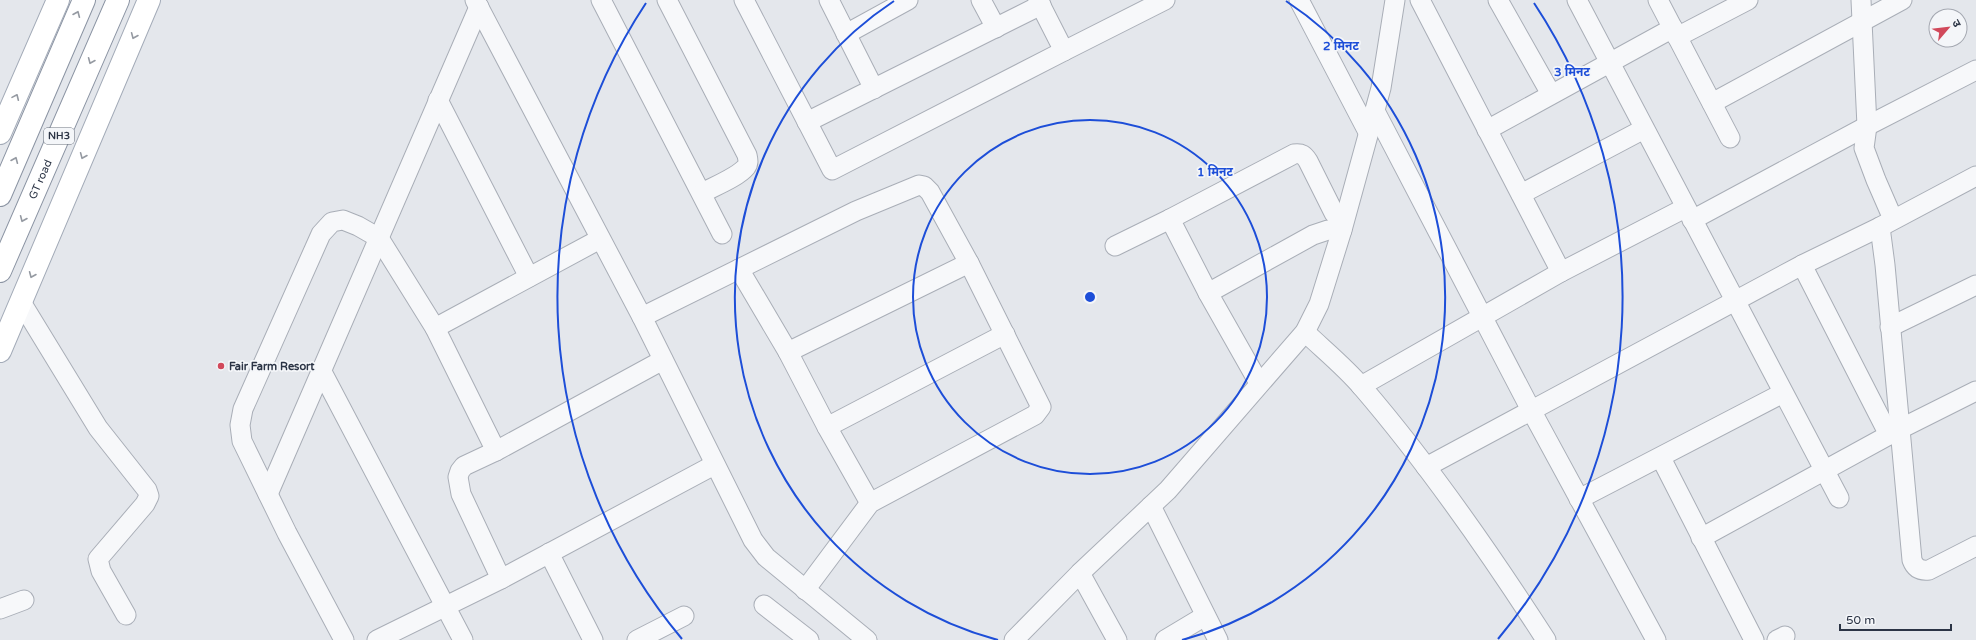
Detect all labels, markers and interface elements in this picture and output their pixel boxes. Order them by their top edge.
north arrow [1928,8,1968,48]
one-way arrow [73,11,81,18]
text: उ [1949,18,1964,30]
one-way arrow [130,32,138,39]
text: 2 मिनट [1323,38,1359,53]
one-way arrow [88,57,96,65]
text: 3 मिनट [1554,64,1590,79]
one-way arrow [11,93,19,100]
road number: NH3 [44,128,74,144]
one-way arrow [80,151,88,159]
one-way arrow [11,156,19,163]
street label: GT road [26,158,54,201]
text: 1 मिनट [1197,164,1233,179]
one-way arrow [19,216,27,223]
one-way arrow [29,271,37,279]
centre of rings [1083,290,1097,304]
place label: Fair Farm Resort [229,360,315,373]
marker: Fair Farm Resort [216,361,226,371]
scale bar [1840,606,1951,632]
text: 50 m [1846,613,1875,627]

